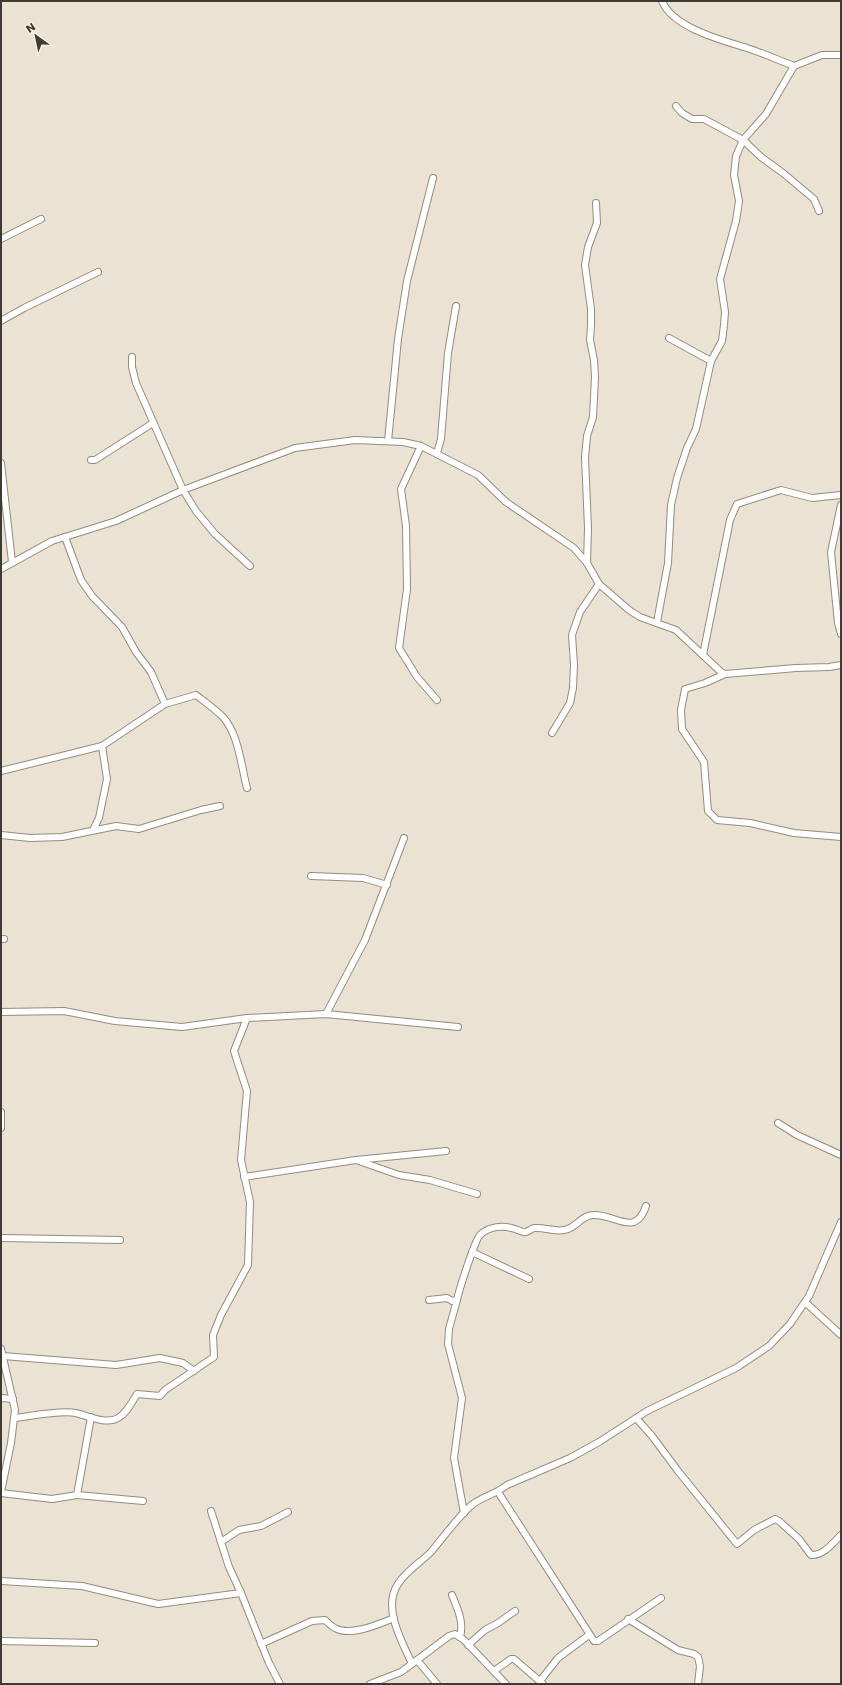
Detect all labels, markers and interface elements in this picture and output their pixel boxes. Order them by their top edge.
north arrow [16,16,56,56]
text: N [23,19,38,37]

